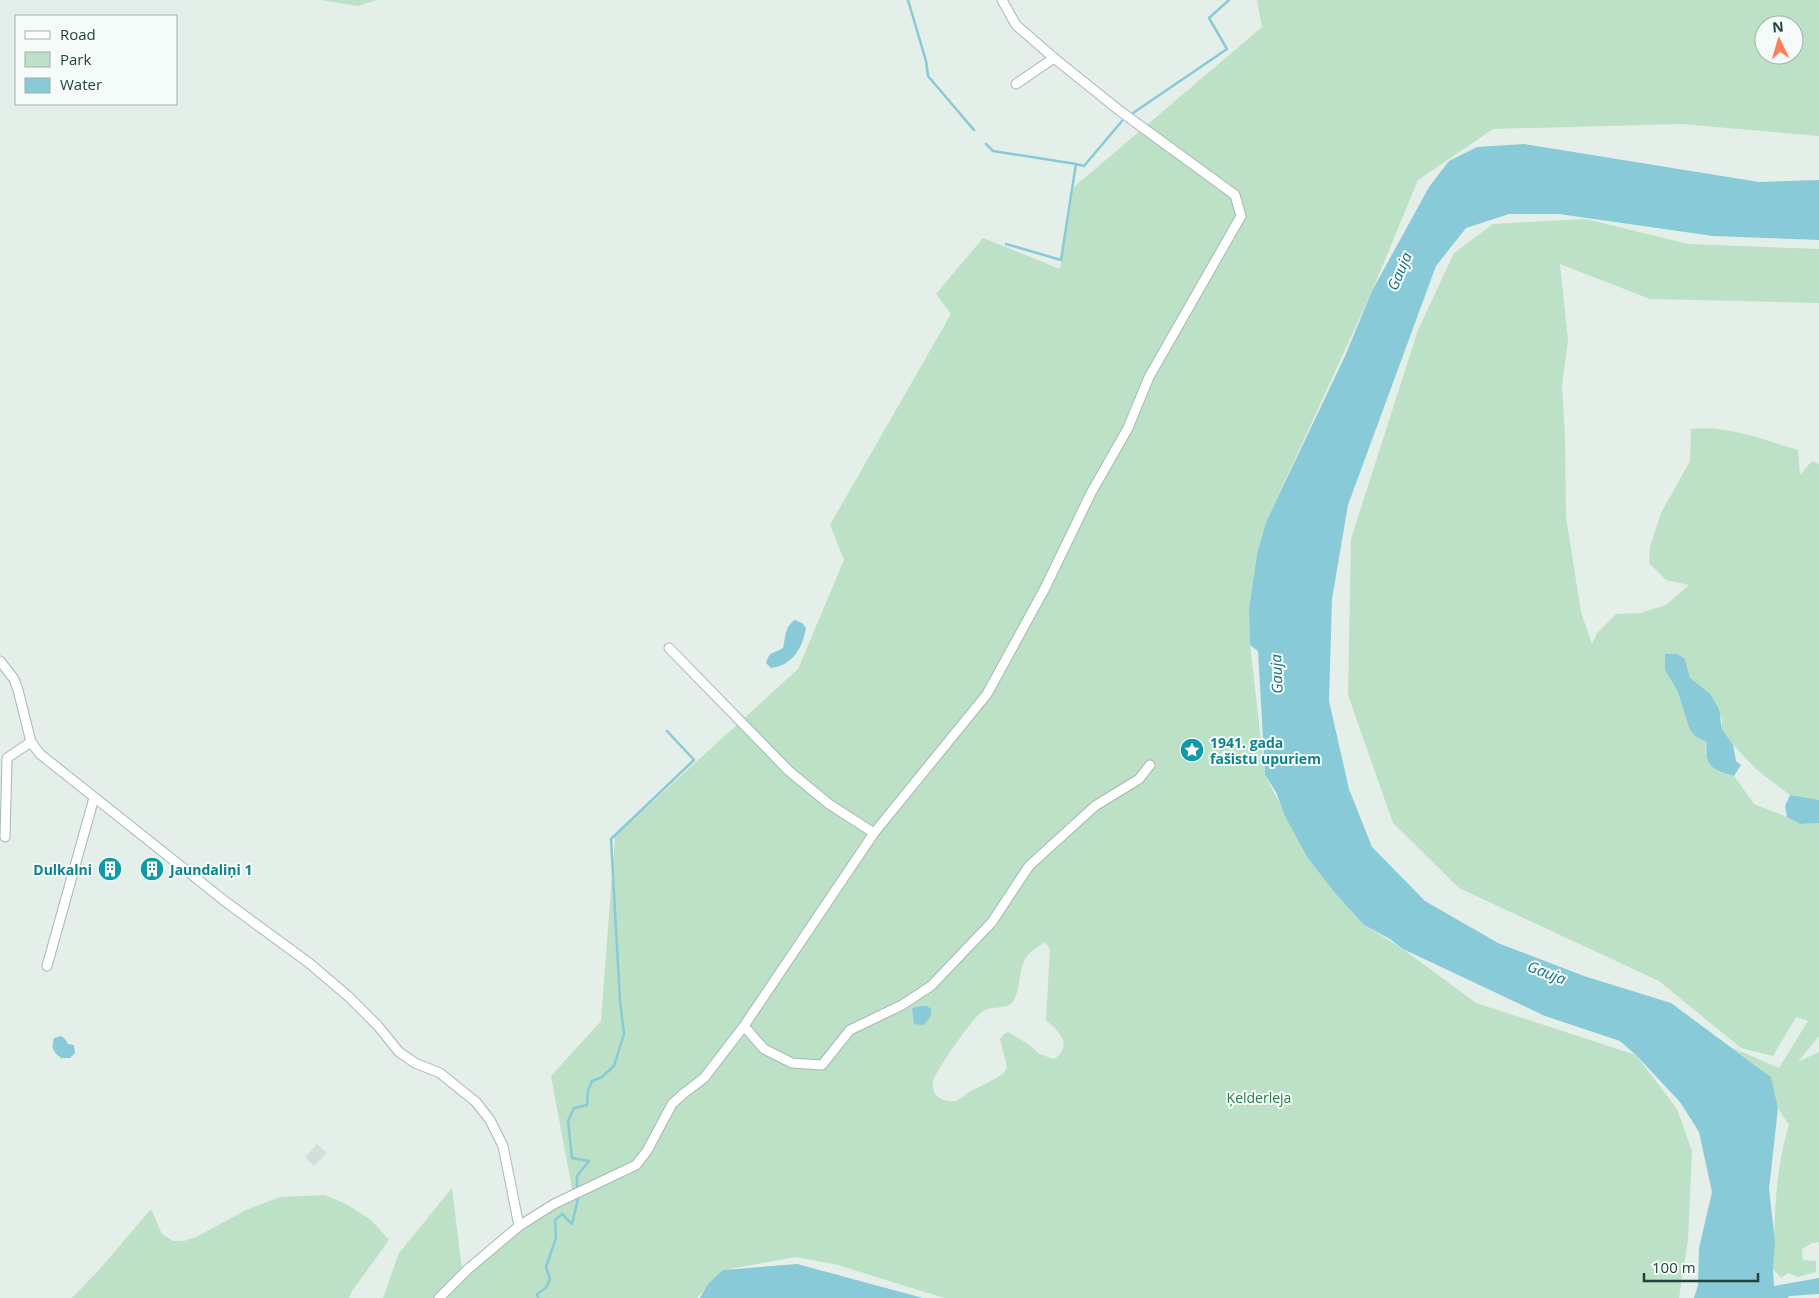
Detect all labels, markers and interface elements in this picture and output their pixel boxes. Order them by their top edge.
legend [15,15,178,105]
north arrow [1754,15,1804,65]
text: N [1771,17,1784,37]
text: Road [60,24,96,44]
text: Park [60,49,91,69]
text: Water [60,74,102,94]
water label: Gauja [1382,248,1416,293]
water label: Gauja [1265,653,1287,694]
place label: 1941. gada fašistu upuriem [1210,733,1321,768]
place icon: 1941. gada fašistu upuriem [1179,737,1205,763]
building icon: Dulkalni [97,856,123,882]
building icon: Jaundaliņi 1 [139,856,165,882]
place label: Dulkalni [33,860,92,879]
place label: Jaundaliņi 1 [168,860,252,879]
water label: Gauja [1525,956,1570,989]
park label: Ķelderleja [1227,1088,1291,1107]
scale bar [1644,1250,1758,1282]
text: 100 m [1652,1257,1696,1277]

